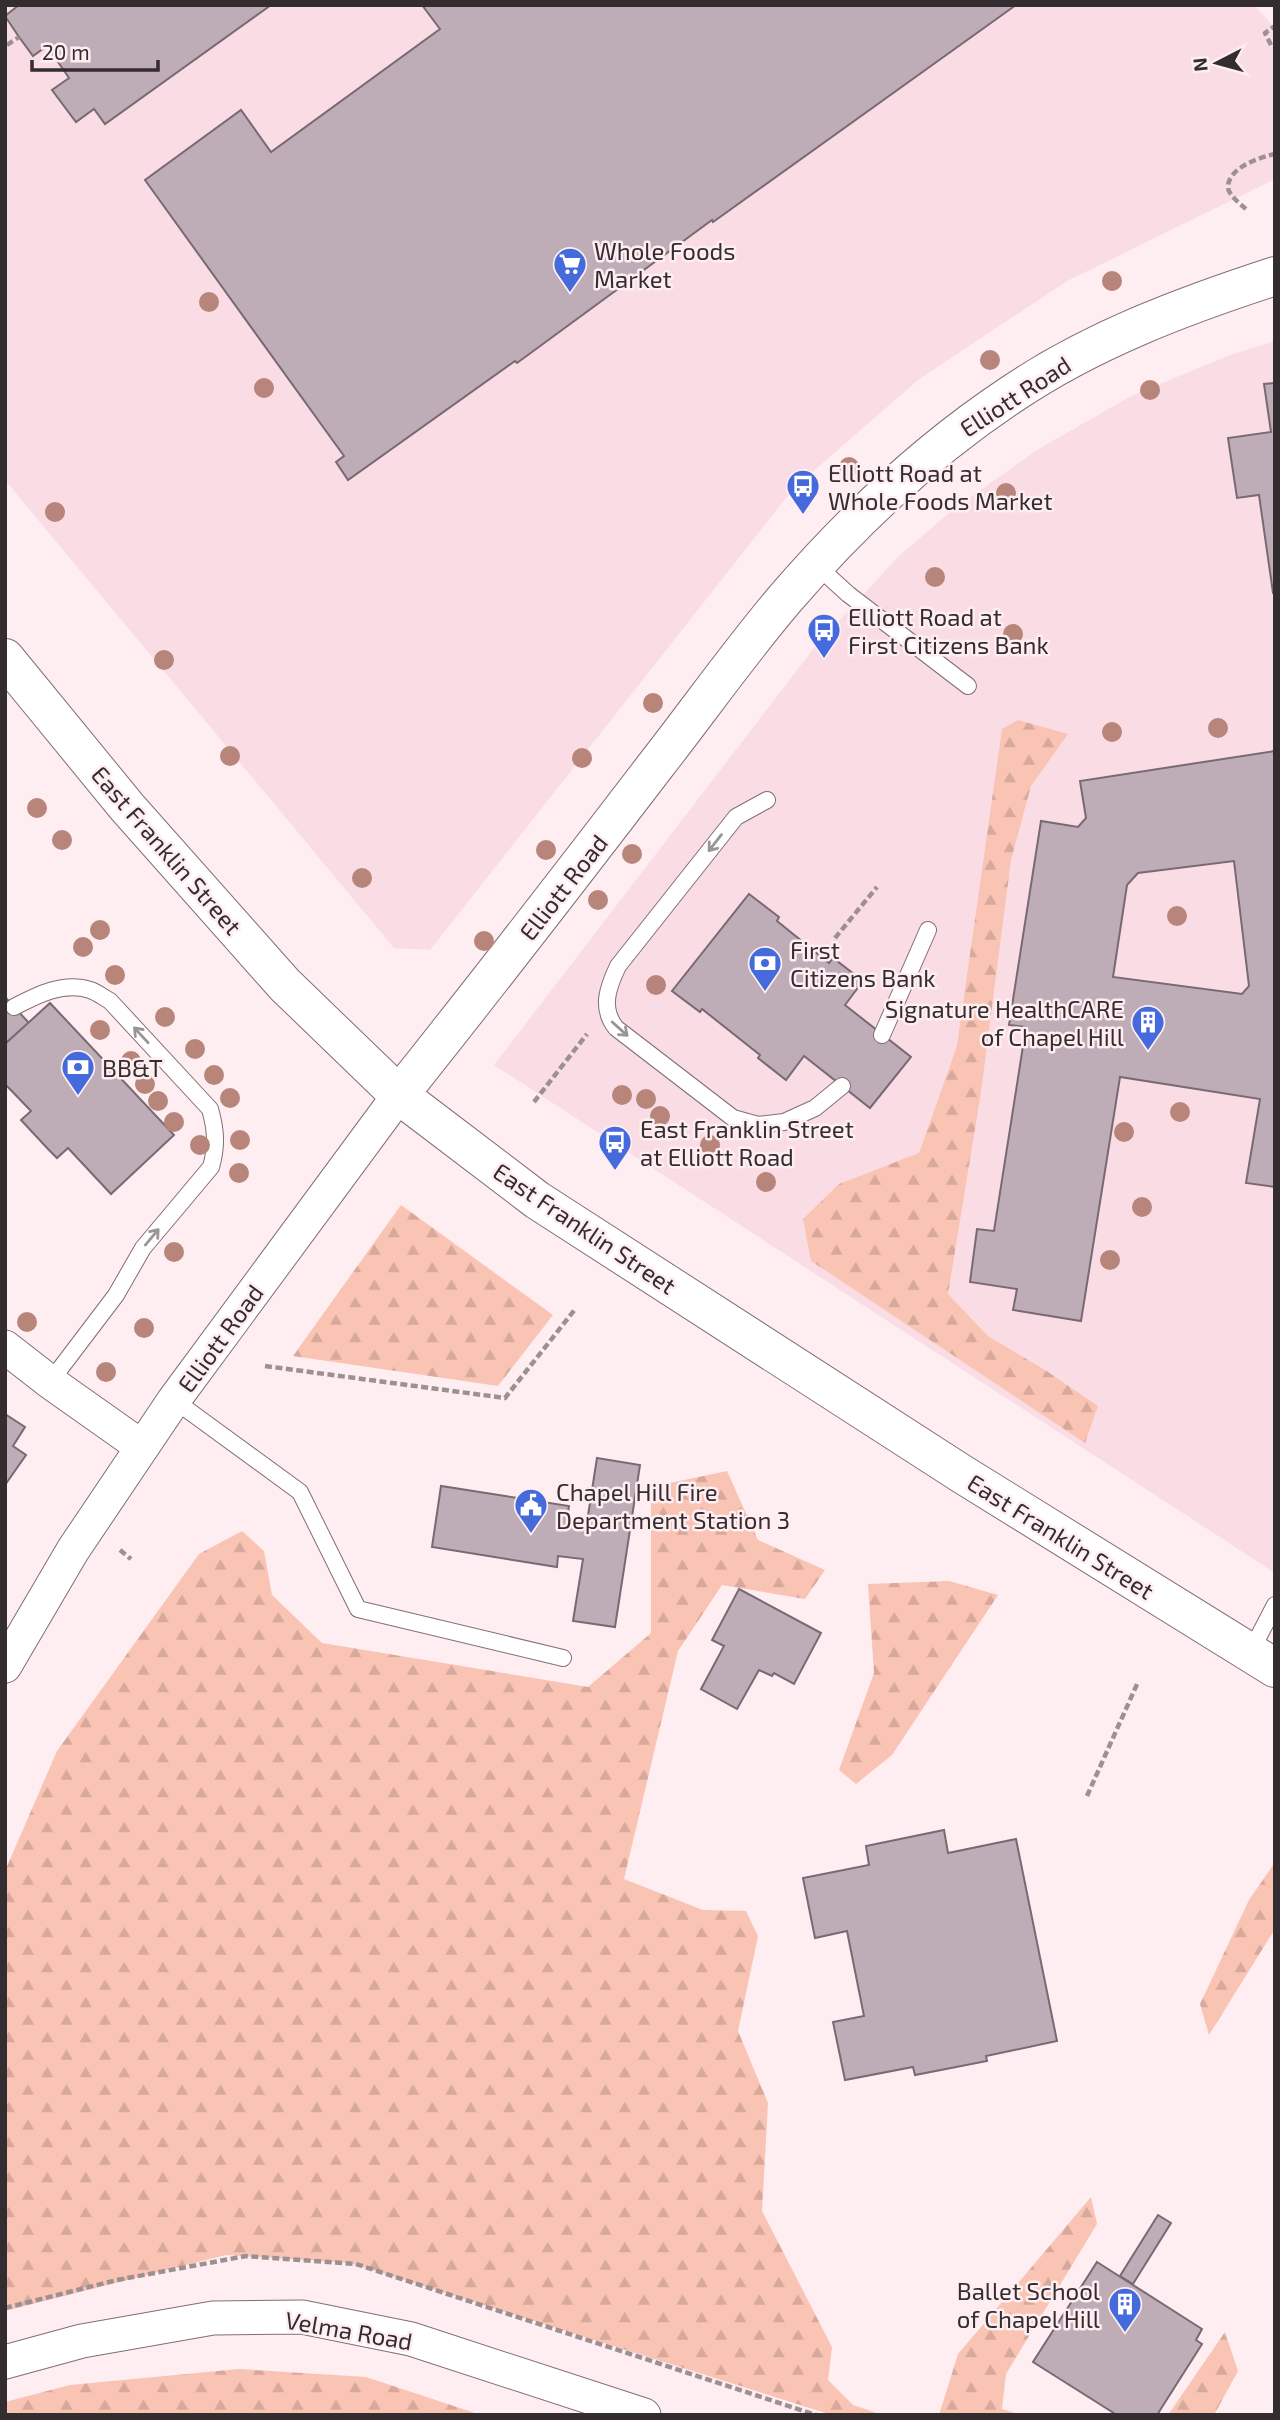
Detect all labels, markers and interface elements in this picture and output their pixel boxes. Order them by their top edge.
scale bar [32,28,158,72]
north arrow [1182,28,1252,98]
text: 20 m [42,39,90,64]
text: N [1187,57,1212,73]
place label: Whole Foods Market [594,236,735,293]
supermarket icon: Whole Foods Market [551,245,589,294]
street label: Elliott Road [954,349,1076,443]
place label: Elliott Road at Whole Foods Market [828,458,1053,515]
bus stop icon: Elliott Road at Whole Foods Market [784,467,822,516]
place label: Elliott Road at First Citizens Bank [848,602,1049,659]
bus stop icon: Elliott Road at First Citizens Bank [805,611,843,660]
street label: East Franklin Street [86,760,248,940]
street label: Elliott Road [513,828,613,946]
one-way arrow [708,833,723,851]
place label: First Citizens Bank [790,935,936,992]
bank icon: First Citizens Bank [746,944,784,993]
place label: Signature HealthCARE of Chapel Hill [885,994,1124,1051]
building icon: Signature HealthCARE of Chapel Hill [1129,1003,1167,1052]
one-way arrow [611,1021,628,1038]
one-way arrow [133,1027,150,1044]
bank icon: BB&T [59,1048,97,1097]
place label: BB&T [102,1053,163,1082]
place label: East Franklin Street at Elliott Road [640,1114,854,1171]
bus stop icon: East Franklin Street at Elliott Road [596,1123,634,1172]
street label: East Franklin Street [488,1156,682,1300]
one-way arrow [145,1229,160,1247]
street label: Elliott Road [171,1278,269,1398]
street label: East Franklin Street [963,1467,1159,1605]
place label: Chapel Hill Fire Department Station 3 [556,1477,790,1534]
public building icon: Chapel Hill Fire Department Station 3 [512,1486,550,1535]
place label: Ballet School of Chapel Hill [957,2276,1100,2333]
building icon: Ballet School of Chapel Hill [1106,2285,1144,2334]
street label: Velma Road [283,2305,415,2355]

